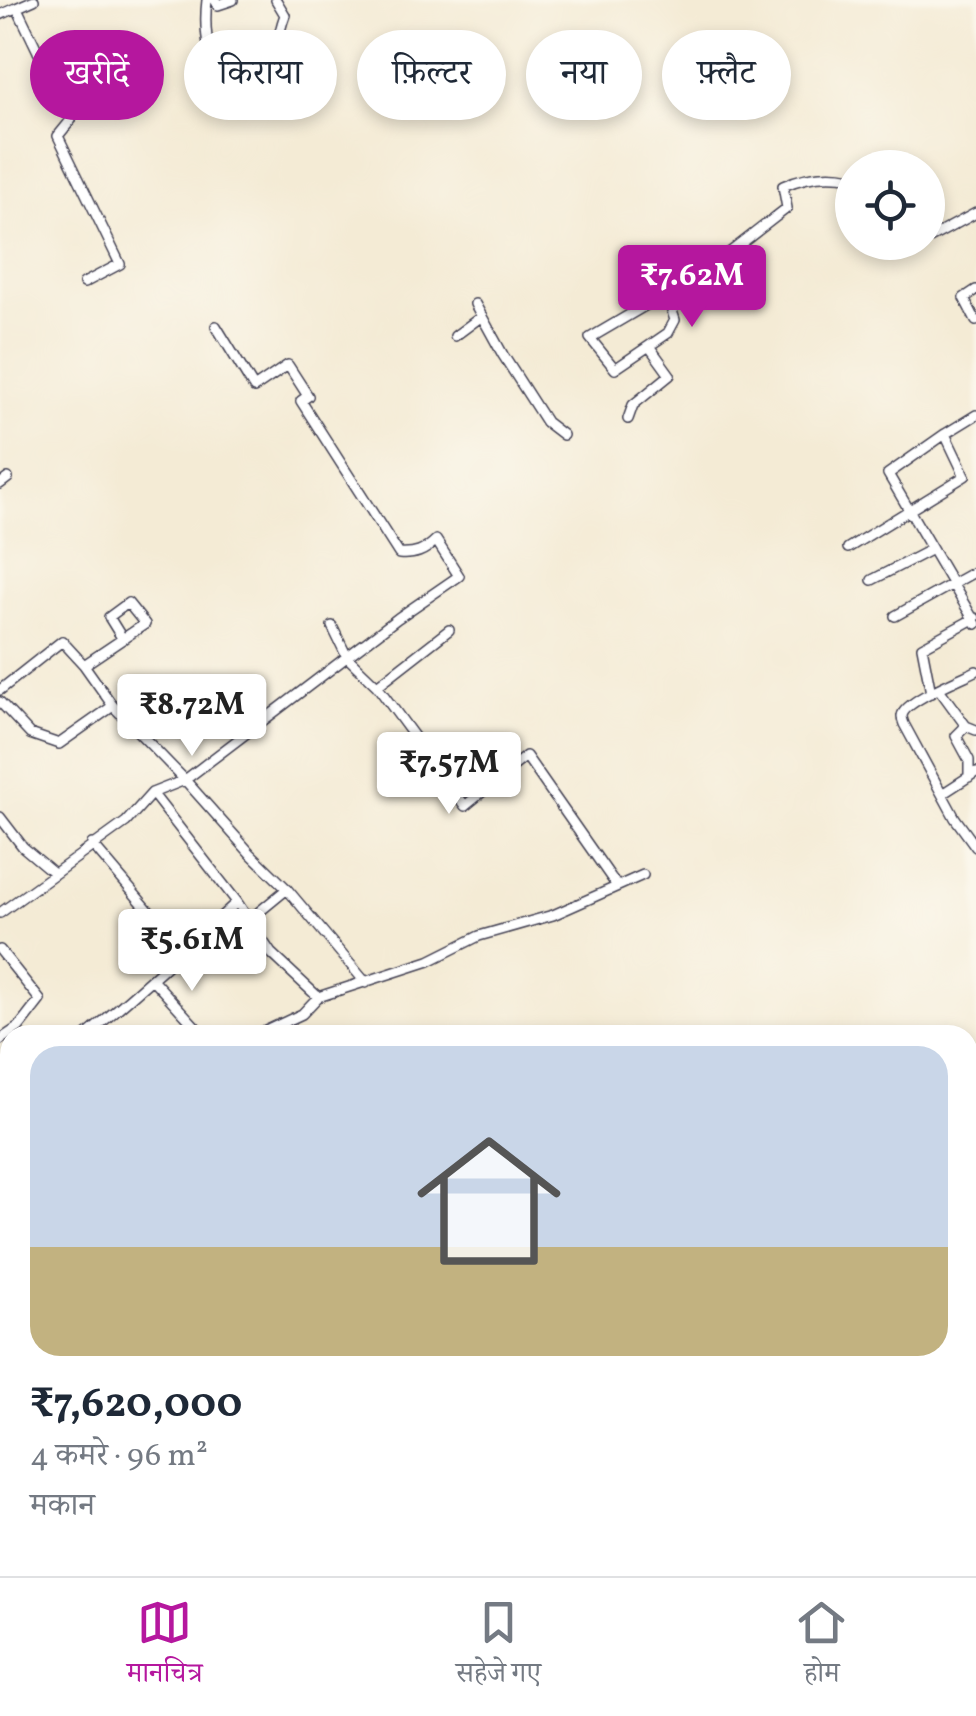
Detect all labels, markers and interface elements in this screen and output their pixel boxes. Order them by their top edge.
chip: खरीदें [30,30,164,120]
chip: किराया [184,30,337,120]
chip: फ़िल्टर [357,30,506,120]
chip: नया [526,30,642,120]
chip: फ़्लैट [662,30,791,120]
map controls [835,150,945,260]
button: locate [835,150,945,260]
pin: ₹7.62M [611,245,773,330]
text: ₹7.62M [640,255,744,299]
pin: ₹8.72M [111,674,273,759]
text: ₹8.72M [139,684,245,728]
pin: ₹7.57M [368,732,530,817]
text: ₹7.57M [399,742,499,786]
pin: ₹5.61M [111,909,273,994]
text: ₹5.61M [140,919,244,963]
icon: home [399,1111,579,1291]
text: ₹7,620,000 [30,1376,242,1435]
text: 4 कमरे · 96 m² [30,1435,208,1479]
text: मकान [30,1485,95,1529]
tab: मानचित्र [127,1595,203,1700]
tab: सहेजे गए [456,1595,541,1700]
tab: होम [794,1595,849,1700]

